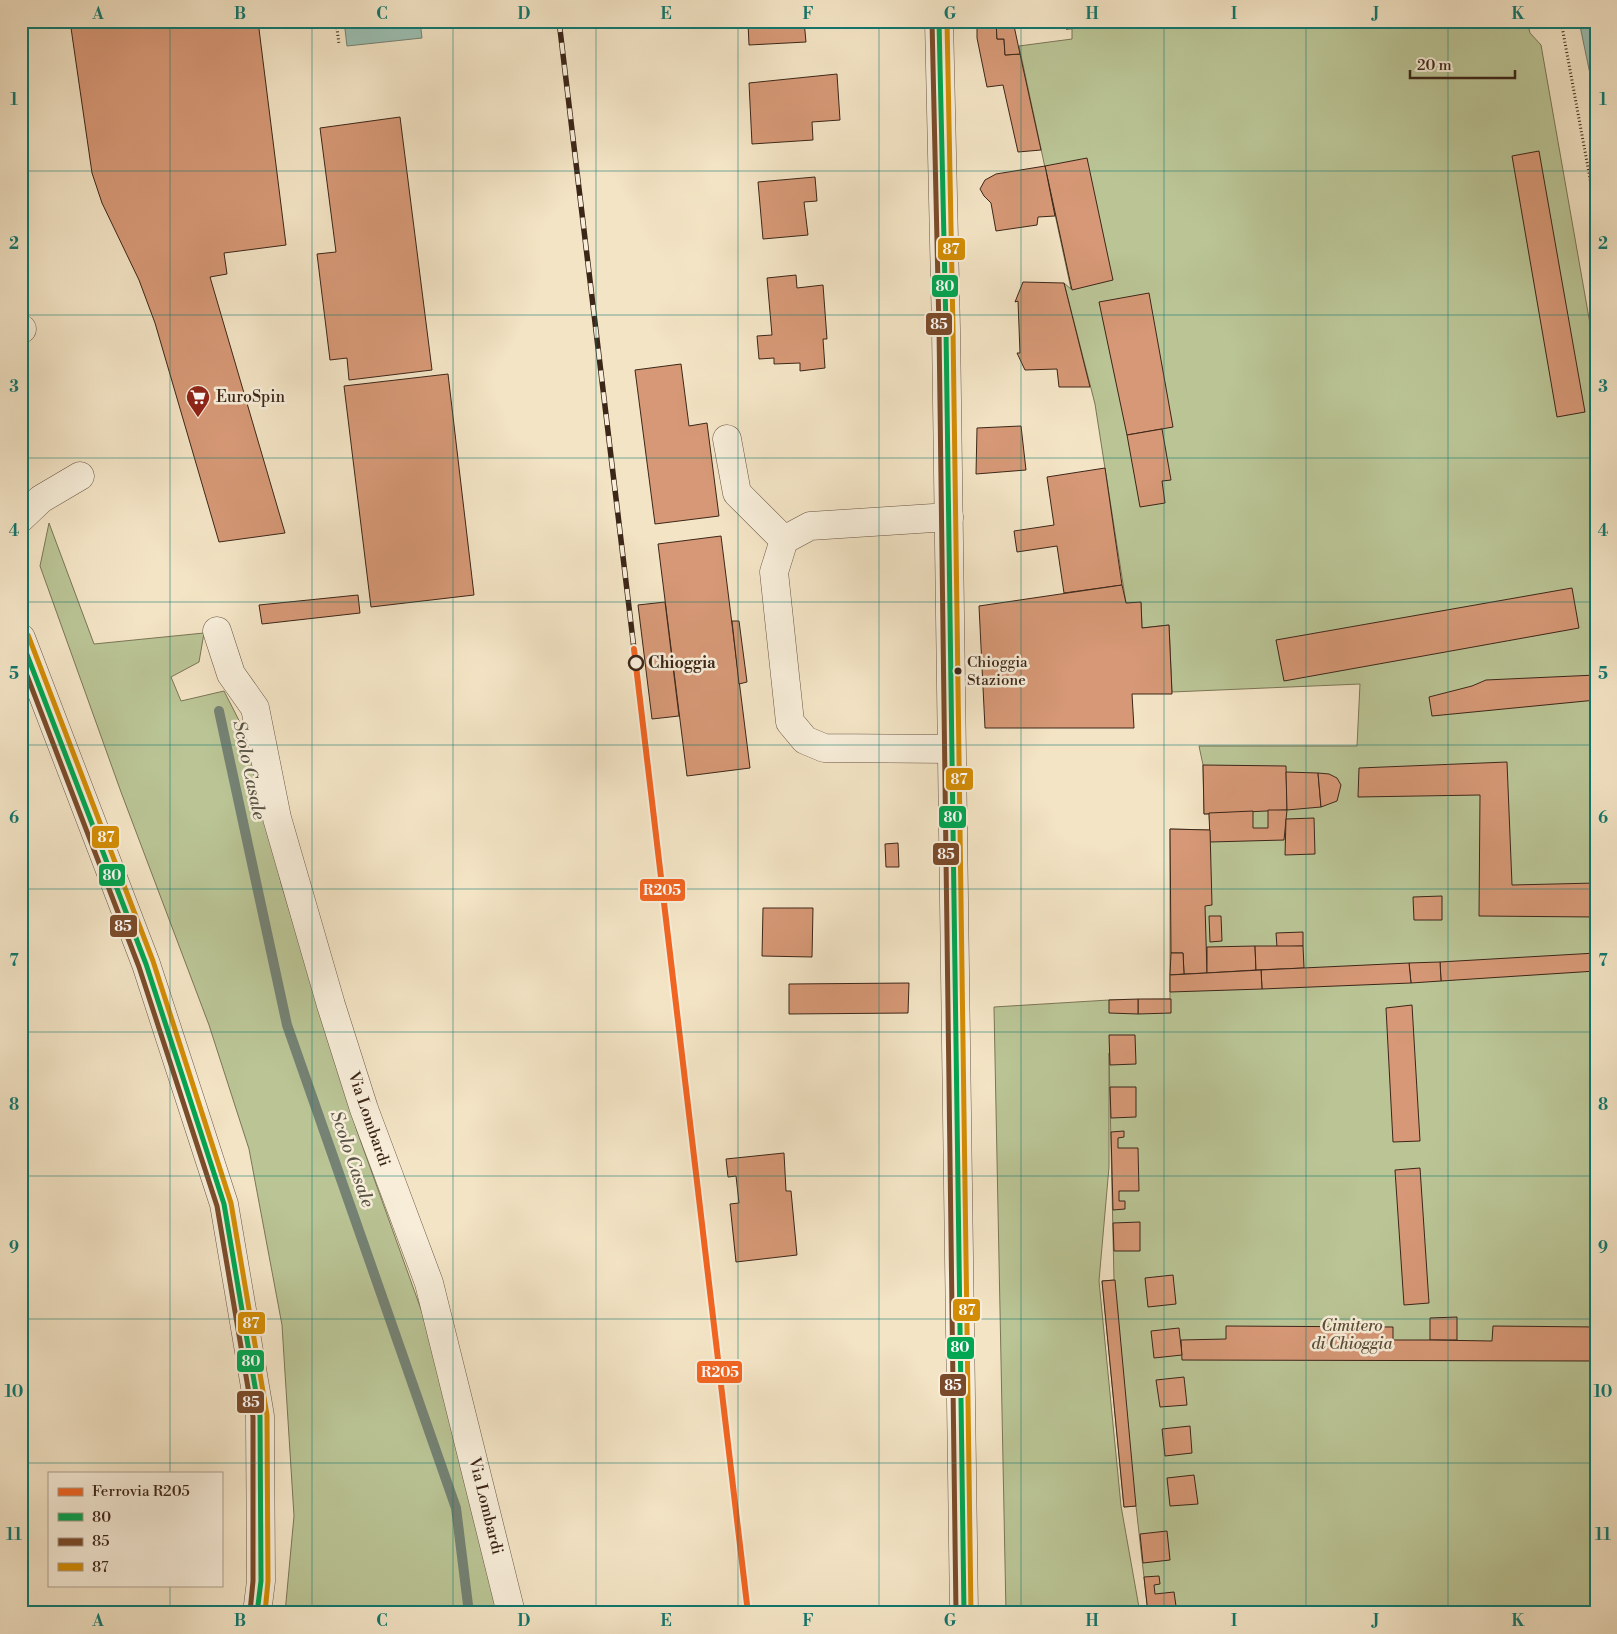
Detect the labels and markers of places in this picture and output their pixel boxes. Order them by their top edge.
supermarket icon: EuroSpin [185,384,211,418]
place label: EuroSpin [216,387,286,407]
place label: Chioggia [648,653,716,673]
place label: Chioggia Stazione [967,653,1028,690]
marker: Chioggia [628,655,644,671]
marker: Chioggia Stazione [953,666,963,676]

